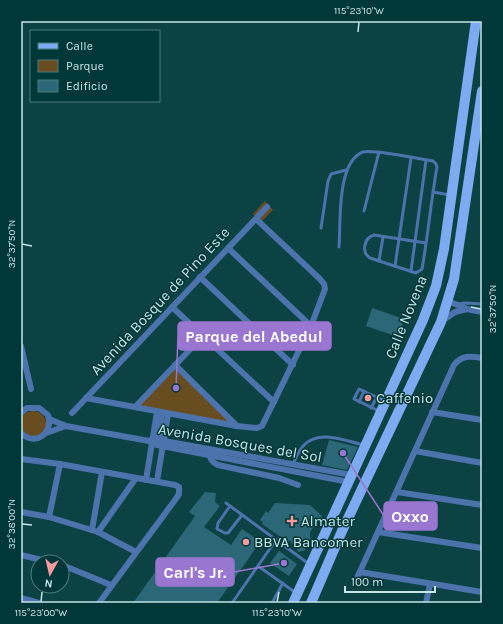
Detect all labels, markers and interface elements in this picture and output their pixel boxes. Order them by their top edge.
text: 115°23'10"W [334,5,384,17]
legend [30,30,160,102]
text: Calle [66,39,93,53]
text: Parque [66,59,104,73]
text: Edificio [66,79,107,93]
text: 32°37'50"N [6,220,18,268]
street label: Avenida Bosque de Pino Este [87,223,233,379]
street label: Calle Novena [381,273,431,361]
text: 32°37'50"N [487,285,499,333]
callout: Parque del Abedul [178,322,331,350]
text: Parque del Abedul [185,327,323,346]
place label: Caffenio [376,389,433,407]
marker: Caffenio [363,393,373,403]
street label: Avenida Bosques del Sol [157,420,323,466]
text: 32°38'00"N [6,499,18,549]
callout: Oxxo [384,502,437,530]
text: Oxxo [391,507,429,526]
place label: Almater [301,512,355,530]
marker: Almater [286,515,298,527]
place label: BBVA Bancomer [254,533,363,551]
marker: BBVA Bancomer [241,537,251,547]
north arrow [30,554,70,594]
callout: Carl's Jr. [156,558,234,586]
text: Carl's Jr. [164,563,227,582]
scale bar [345,568,435,594]
text: 100 m [351,575,383,589]
text: N [44,576,53,590]
text: 115°23'00"W [15,607,67,619]
text: 115°23'10"W [252,607,302,619]

